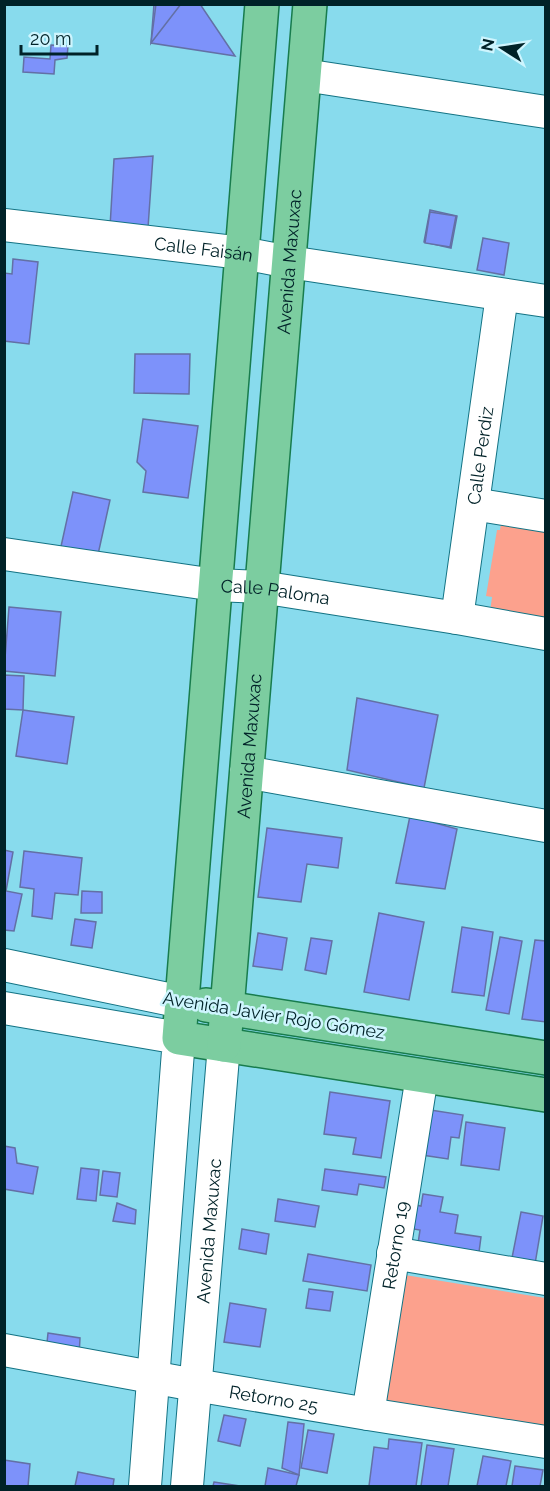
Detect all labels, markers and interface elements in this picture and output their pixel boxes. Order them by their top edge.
scale bar [21,18,98,56]
north arrow [472,18,532,78]
text: 20 m [30,28,72,49]
text: N [477,37,498,53]
street label: Avenida Maxuxac [272,188,305,335]
street label: Calle Faisán [153,232,255,265]
street label: Calle Perdiz [462,405,497,506]
street label: Calle Paloma [220,575,331,608]
street label: Avenida Maxuxac [232,673,265,819]
street label: Avenida Javier Rojo Gómez [161,987,387,1043]
street label: Avenida Maxuxac [192,1157,225,1304]
street label: Retorno 19 [378,1200,412,1291]
street label: Retorno 25 [228,1380,320,1416]

